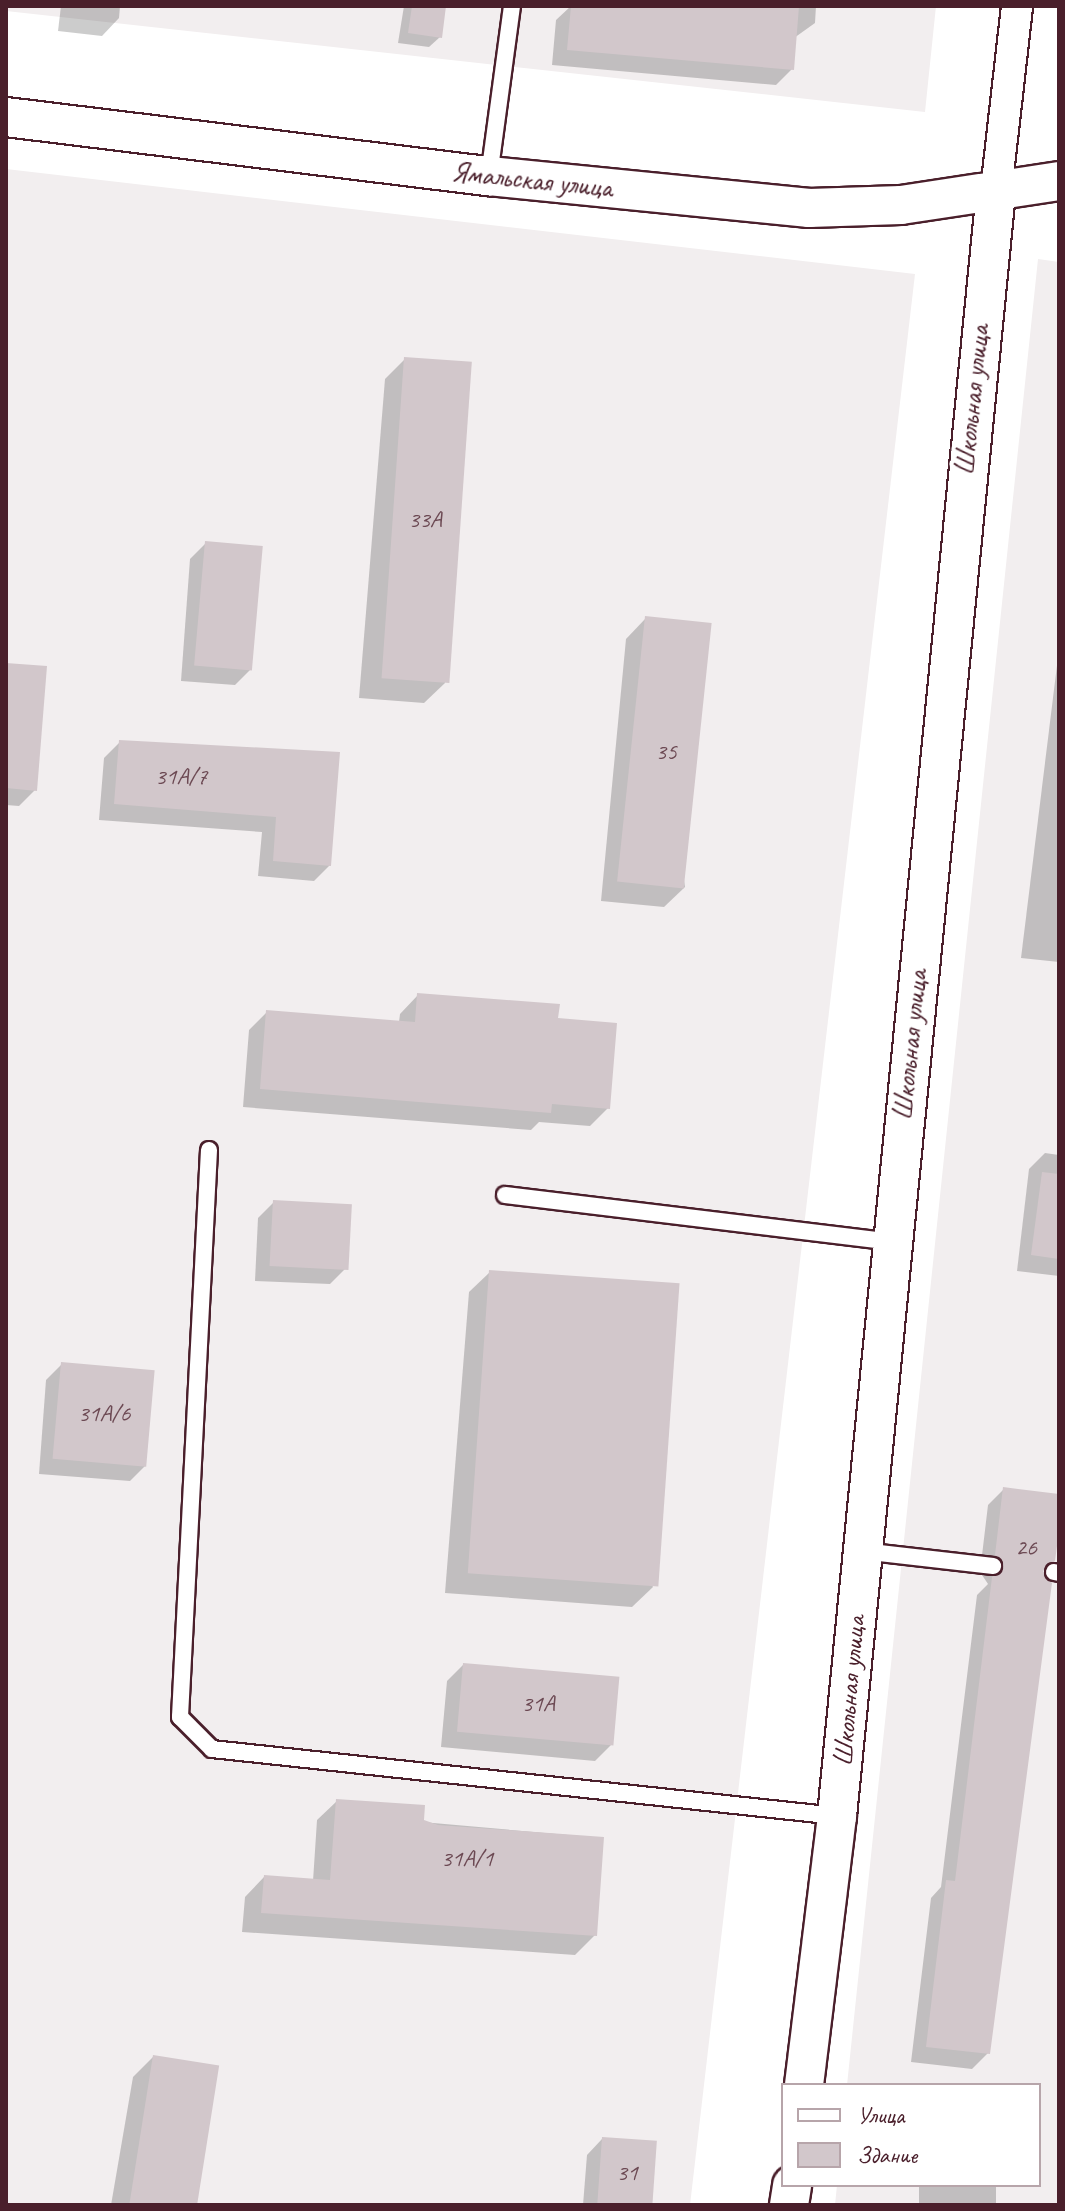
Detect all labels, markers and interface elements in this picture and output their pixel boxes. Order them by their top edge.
street label: Ямальская улица [450,155,614,205]
street label: Школьная улица [947,323,997,477]
house number: 33А [408,506,442,534]
house number: 35 [655,738,677,766]
house number: 31А/7 [155,763,207,791]
street label: Школьная улица [885,968,935,1122]
house number: 31А/6 [78,1400,130,1428]
house number: 26 [1015,1534,1037,1562]
street label: Школьная улица [826,1614,872,1768]
house number: 31А [521,1690,555,1718]
house number: 31А/1 [441,1845,493,1873]
legend [781,2083,1041,2187]
text: Улица [857,2100,905,2130]
text: Здание [857,2140,917,2170]
house number: 31 [616,2159,638,2187]

